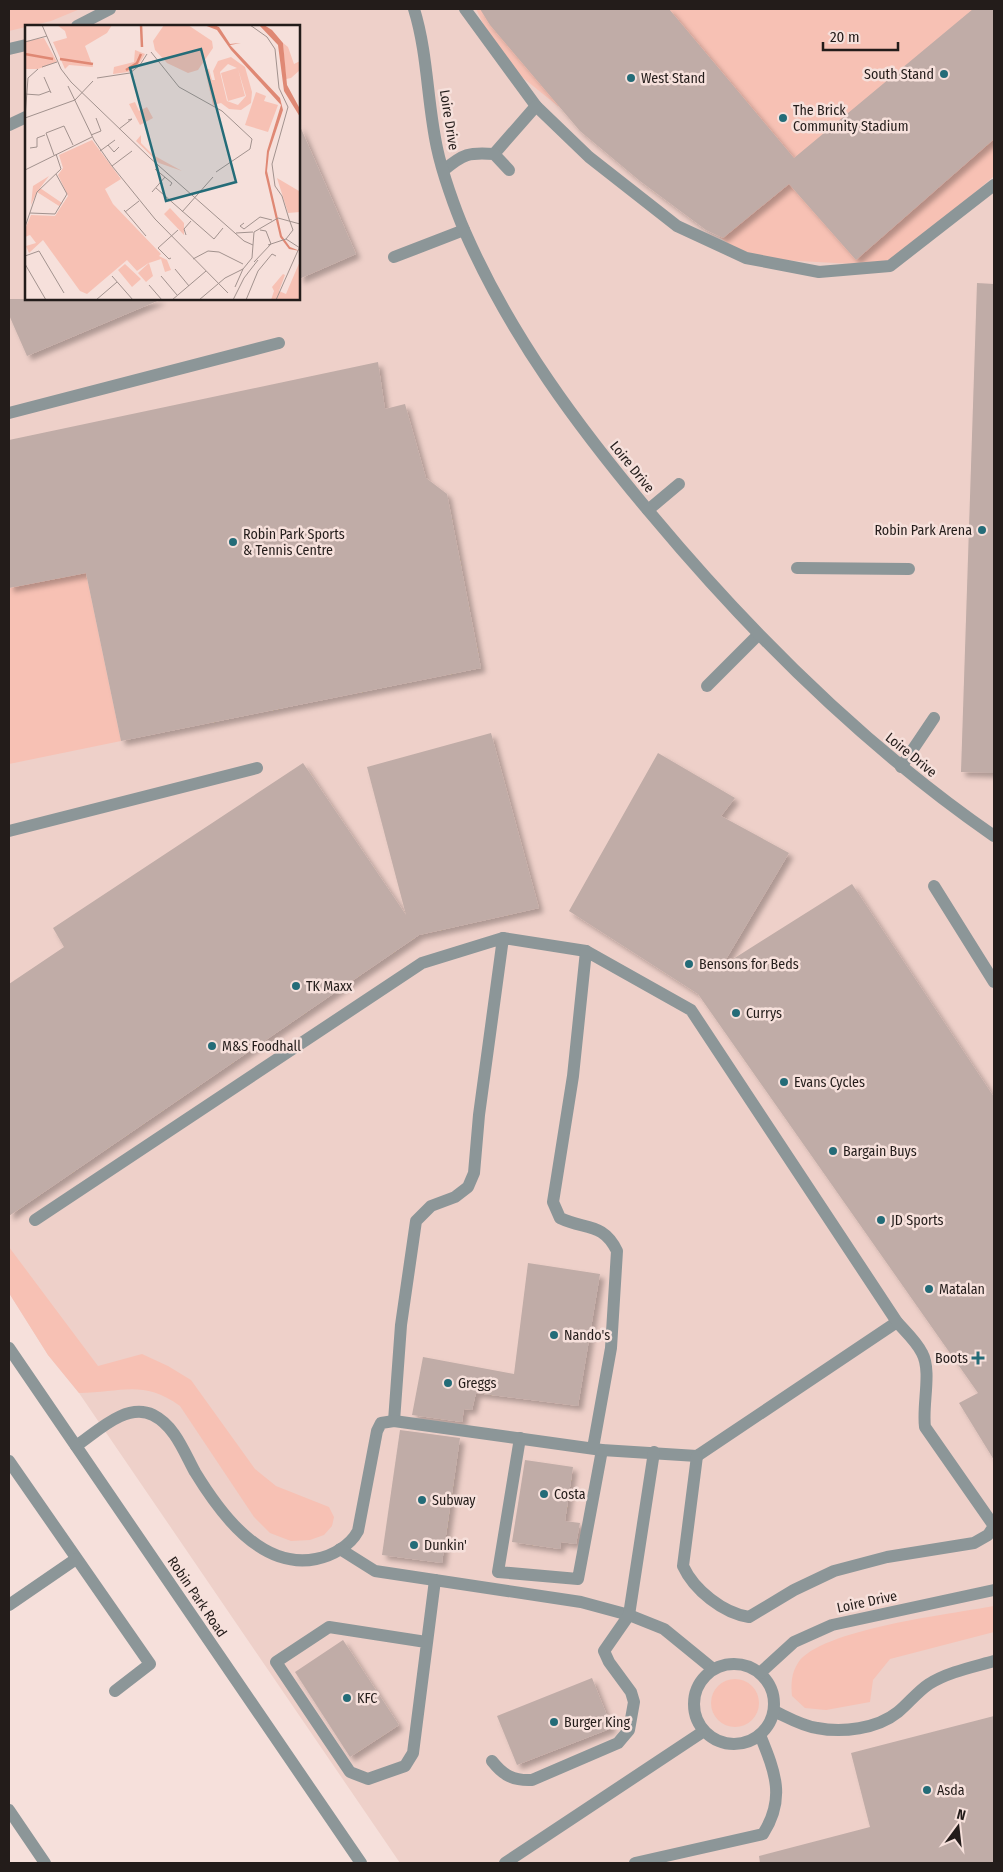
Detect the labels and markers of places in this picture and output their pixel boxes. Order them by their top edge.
place label: South Stand [864,66,934,83]
marker: South Stand [938,68,950,80]
place label: West Stand [641,70,705,87]
marker: West Stand [625,72,637,84]
place label: The Brick Community Stadium [793,102,908,135]
marker: The Brick Community Stadium [777,112,789,124]
place label: Robin Park Arena [874,522,972,539]
marker: Robin Park Arena [976,524,988,536]
place label: Robin Park Sports & Tennis Centre [243,526,345,559]
marker: Robin Park Sports & Tennis Centre [227,536,239,548]
place label: Bensons for Beds [699,956,799,973]
marker: Bensons for Beds [683,958,695,970]
place label: TK Maxx [306,978,353,995]
marker: TK Maxx [290,980,302,992]
place label: Currys [746,1005,782,1022]
marker: Currys [730,1007,742,1019]
place label: M&S Foodhall [222,1038,301,1055]
marker: M&S Foodhall [206,1040,218,1052]
place label: Evans Cycles [794,1074,865,1091]
marker: Evans Cycles [778,1076,790,1088]
place label: Bargain Buys [843,1143,917,1160]
marker: Bargain Buys [827,1145,839,1157]
place label: JD Sports [891,1212,943,1229]
marker: JD Sports [875,1214,887,1226]
place label: Matalan [939,1281,985,1298]
marker: Matalan [923,1283,935,1295]
place label: Nando's [564,1327,610,1344]
marker: Nando's [548,1329,560,1341]
place label: Boots [935,1350,968,1367]
marker: Boots [972,1352,984,1364]
place label: Greggs [458,1375,496,1392]
marker: Greggs [442,1377,454,1389]
place label: Costa [554,1486,586,1503]
marker: Costa [538,1488,550,1500]
place label: Subway [432,1492,476,1509]
marker: Subway [416,1494,428,1506]
place label: Dunkin' [424,1537,467,1554]
marker: Dunkin' [408,1539,420,1551]
place label: KFC [357,1690,377,1707]
marker: KFC [341,1692,353,1704]
place label: Burger King [564,1714,630,1731]
marker: Burger King [548,1716,560,1728]
place label: Asda [937,1782,965,1799]
marker: Asda [921,1784,933,1796]

